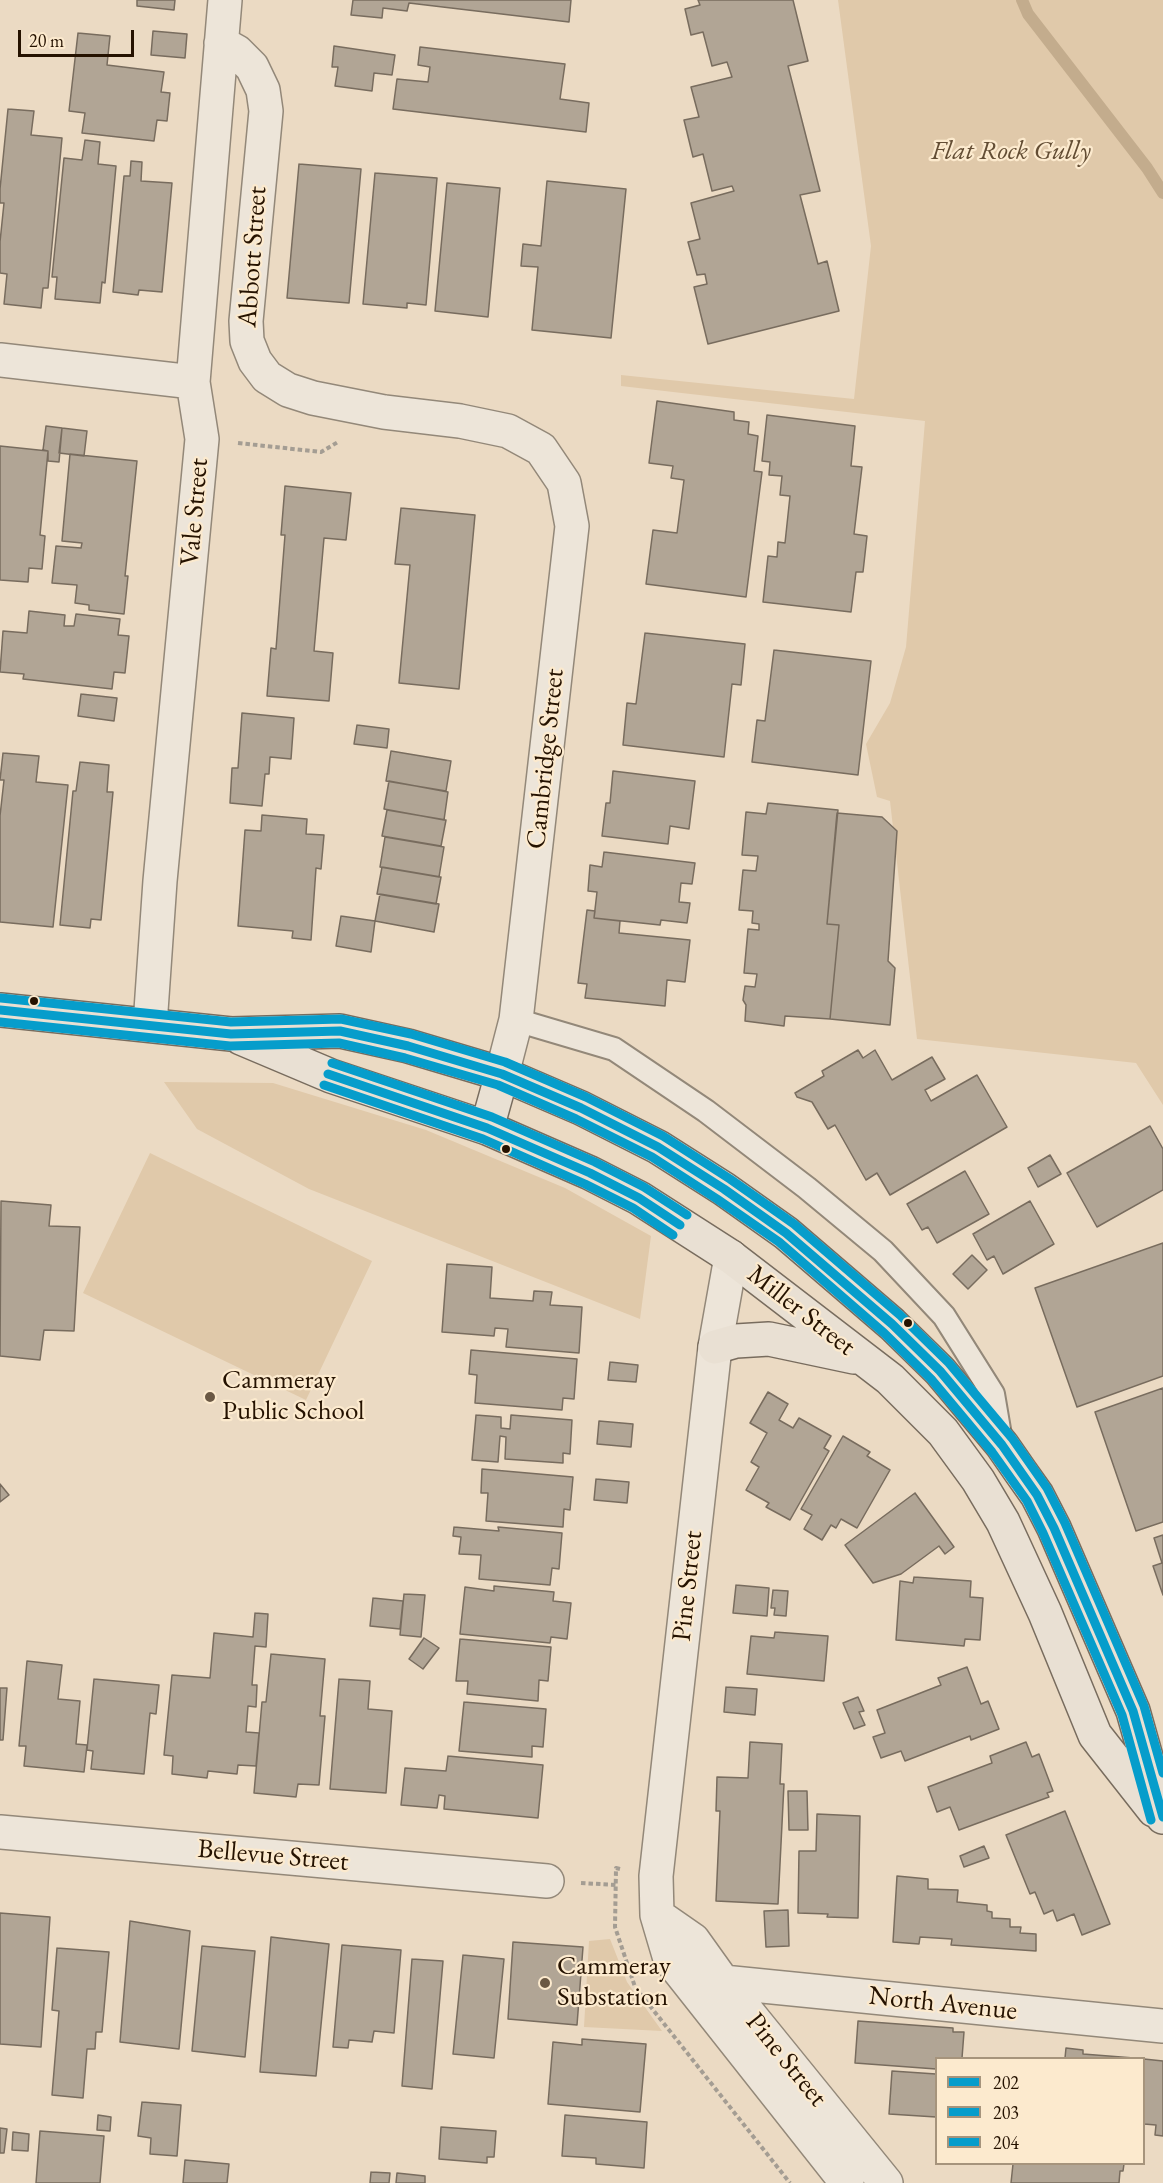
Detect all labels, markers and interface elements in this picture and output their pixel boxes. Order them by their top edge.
scale bar [21,18,136,56]
text: 20 m [29,29,64,52]
park label: Flat Rock Gully [931,136,1091,168]
street label: Abbott Street [232,185,274,329]
street label: Vale Street [174,457,216,567]
street label: Cambridge Street [520,667,572,851]
unlabelled marker [28,995,40,1007]
unlabelled marker [500,1143,512,1155]
street label: Miller Street [741,1259,861,1363]
unlabelled marker [902,1317,914,1329]
place label: Cammeray Public School [222,1365,364,1428]
marker: Cammeray Public School [203,1390,217,1404]
street label: Pine Street [666,1529,710,1643]
street label: Bellevue Street [196,1833,350,1879]
place label: Cammeray Substation [557,1951,671,2014]
marker: Cammeray Substation [538,1976,552,1990]
street label: North Avenue [867,1980,1019,2028]
street label: Pine Street [738,2007,834,2113]
legend [935,2057,1145,2165]
text: 202 [993,2071,1019,2094]
text: 203 [993,2101,1019,2124]
text: 204 [993,2131,1019,2154]

